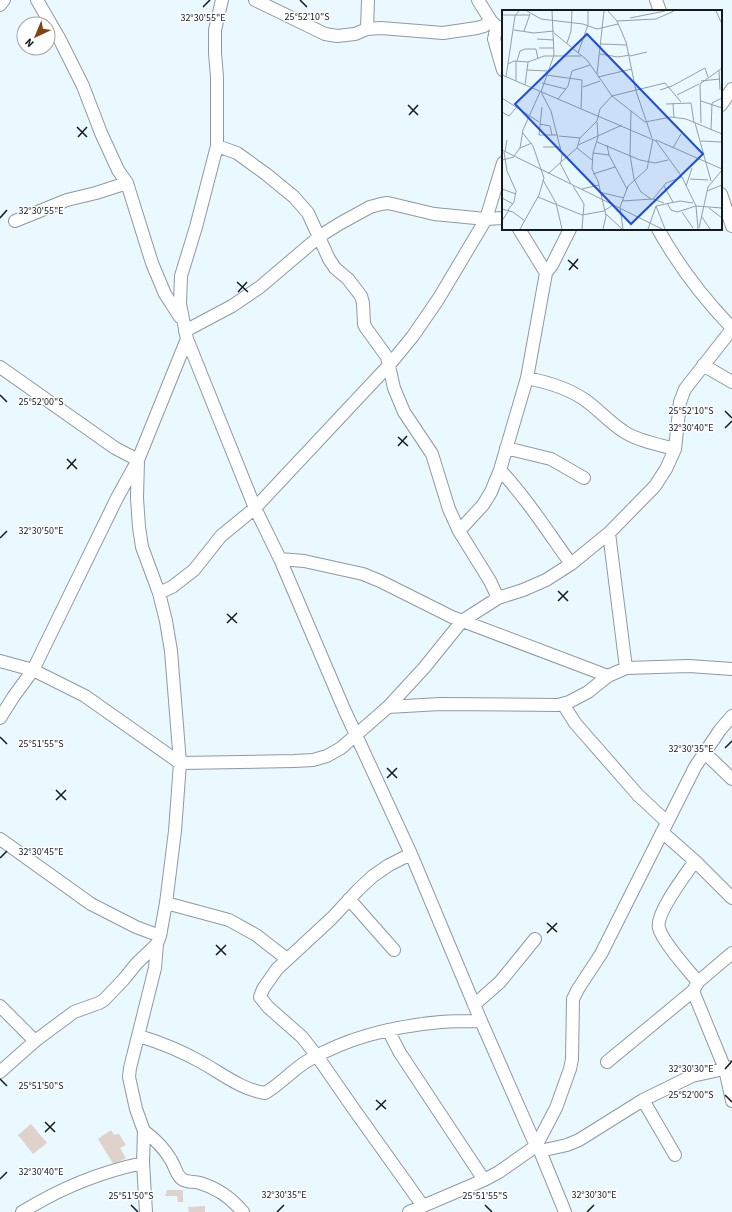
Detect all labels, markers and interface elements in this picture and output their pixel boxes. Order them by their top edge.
text: 25°52'10"S [284,10,330,24]
inset map [502,10,722,230]
text: 32°30'55"E [180,11,226,25]
north arrow [16,16,56,56]
text: N [22,35,37,51]
text: 32°30'55"E [18,204,64,218]
text: 25°52'00"S [18,395,64,409]
text: 25°52'10"S [668,404,714,418]
text: 32°30'40"E [668,421,714,435]
text: 32°30'50"E [18,524,64,538]
text: 25°51'55"S [18,737,64,751]
text: 32°30'35"E [668,742,714,756]
text: 32°30'45"E [18,845,64,859]
text: 32°30'30"E [668,1062,714,1076]
text: 25°51'50"S [18,1079,64,1093]
text: 25°52'00"S [668,1088,714,1102]
text: 32°30'40"E [18,1165,64,1179]
text: 32°30'35"E [261,1188,307,1202]
text: 32°30'30"E [571,1188,617,1202]
text: 25°51'50"S [108,1189,154,1203]
text: 25°51'55"S [462,1189,508,1203]

